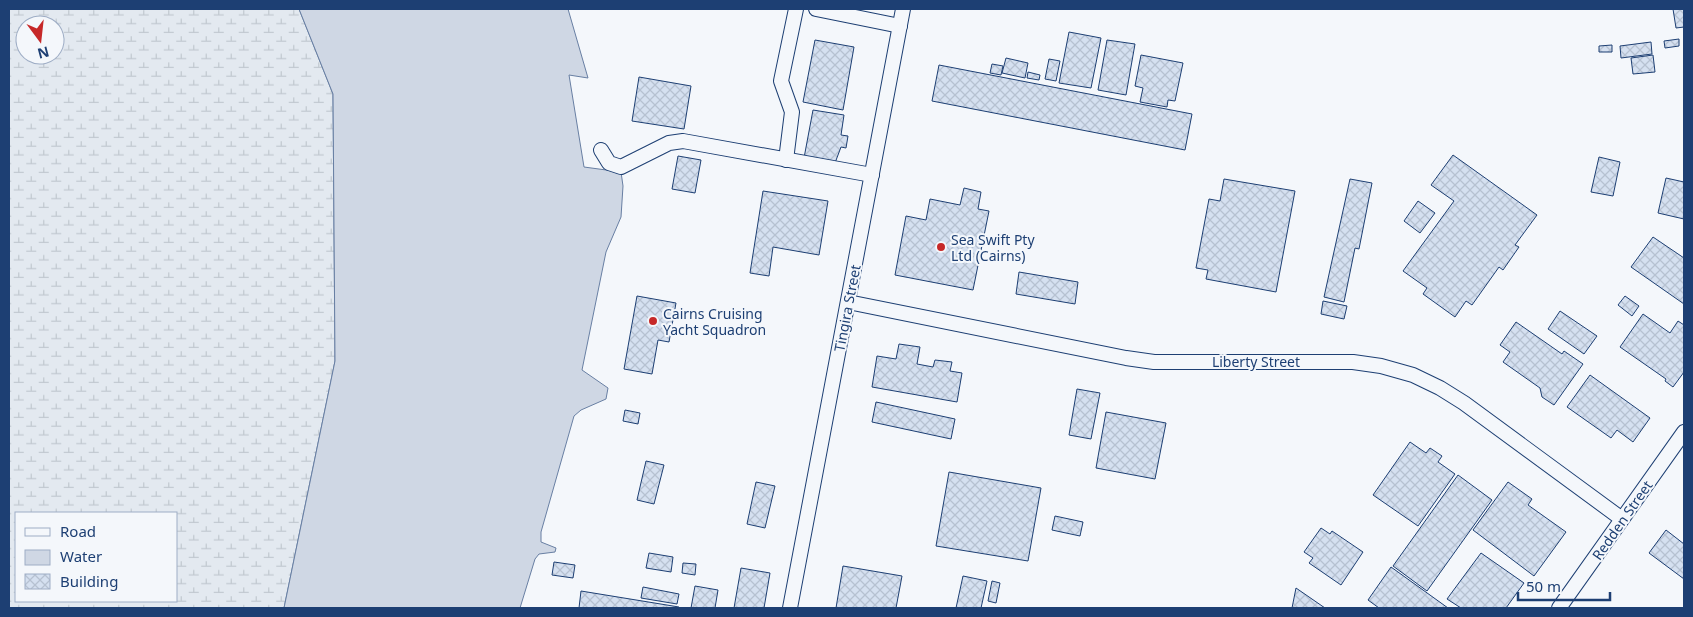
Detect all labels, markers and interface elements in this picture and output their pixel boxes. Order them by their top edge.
north arrow [15,15,65,65]
text: N [36,42,51,64]
place label: Sea Swift Pty Ltd (Cairns) [951,230,1035,265]
marker: Sea Swift Pty Ltd (Cairns) [935,241,947,253]
street label: Tingira Street [829,263,865,353]
place label: Cairns Cruising Yacht Squadron [663,304,766,339]
marker: Cairns Cruising Yacht Squadron [647,315,659,327]
street label: Liberty Street [1212,352,1300,371]
street label: Redden Street [1588,476,1656,564]
legend [15,512,178,602]
text: Road [60,521,96,541]
text: Water [60,546,102,566]
scale bar [1518,570,1610,602]
text: Building [60,571,118,591]
text: 50 m [1526,576,1561,596]

